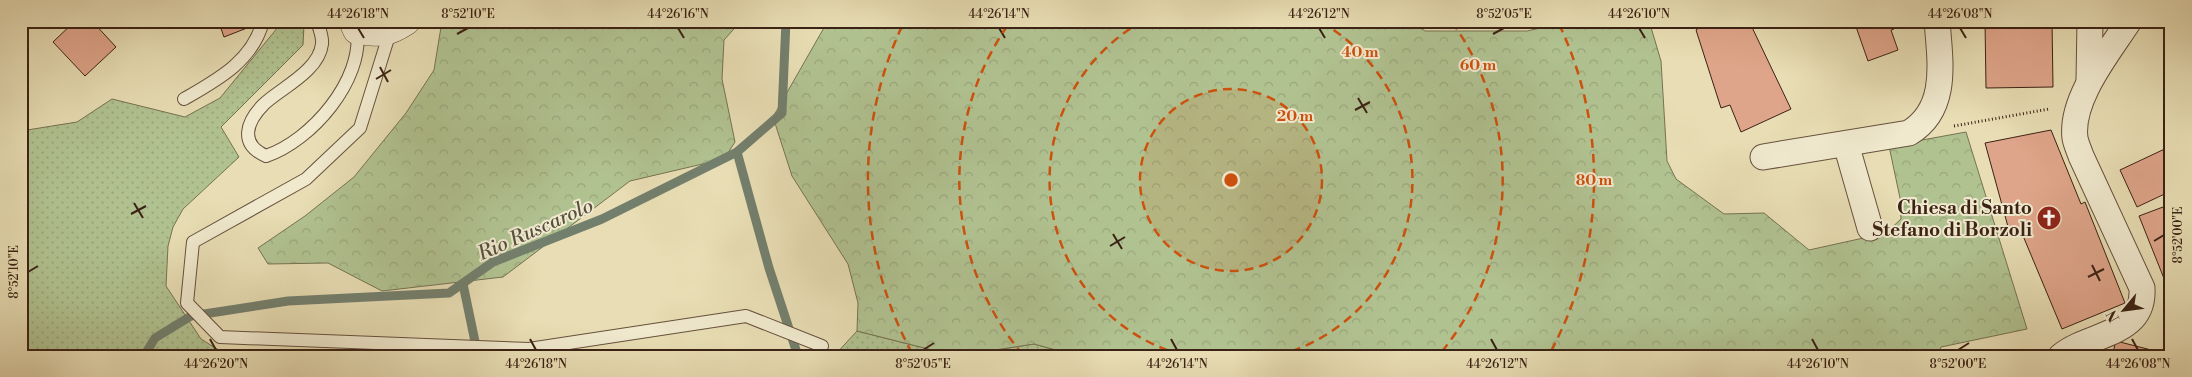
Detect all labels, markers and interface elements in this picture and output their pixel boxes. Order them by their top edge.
text: 44°26'18"N [327,7,389,22]
text: 8°52'10"E [441,7,495,22]
text: 44°26'16"N [647,7,709,22]
text: 44°26'14"N [968,7,1030,22]
text: 44°26'12"N [1288,7,1350,22]
text: 8°52'05"E [1476,7,1532,22]
text: 44°26'10"N [1608,7,1670,22]
text: 44°26'08"N [1928,7,1992,22]
text: 40 m [1341,43,1379,62]
text: 60 m [1460,56,1497,75]
text: 20 m [1277,107,1314,126]
centre of rings [1222,171,1240,189]
text: 80 m [1576,171,1613,190]
water label: Rio Ruscarolo [473,194,597,267]
place label: Chiesa di Santo Stefano di Borzoli [1872,196,2032,242]
church icon: Chiesa di Santo Stefano di Borzoli [2036,205,2062,231]
text: 8°52'00"E [2171,207,2186,263]
text: 8°52'10"E [7,245,22,299]
north arrow [2100,284,2150,334]
text: N [2103,307,2124,325]
text: 44°26'20"N [184,357,248,372]
text: 44°26'18"N [505,357,567,372]
text: 8°52'05"E [895,357,951,372]
text: 44°26'14"N [1146,357,1208,372]
text: 44°26'12"N [1466,357,1528,372]
text: 44°26'10"N [1787,357,1849,372]
text: 8°52'00"E [1930,357,1986,372]
text: 44°26'08"N [2106,357,2170,372]

